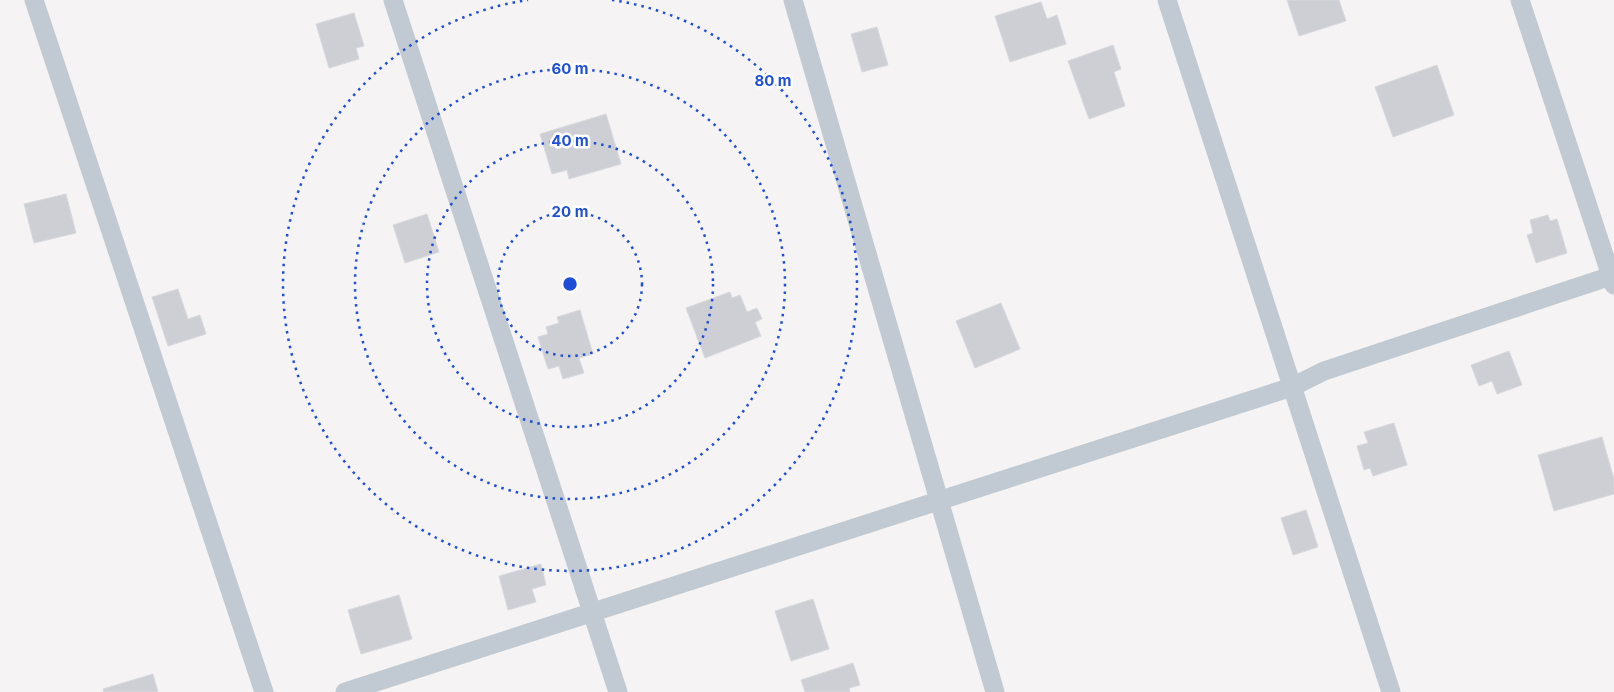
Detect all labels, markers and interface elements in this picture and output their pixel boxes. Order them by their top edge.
text: 60 m [551,59,589,78]
text: 80 m [754,71,792,90]
text: 40 m [551,131,589,150]
text: 20 m [552,202,588,221]
centre of rings [561,275,579,293]

